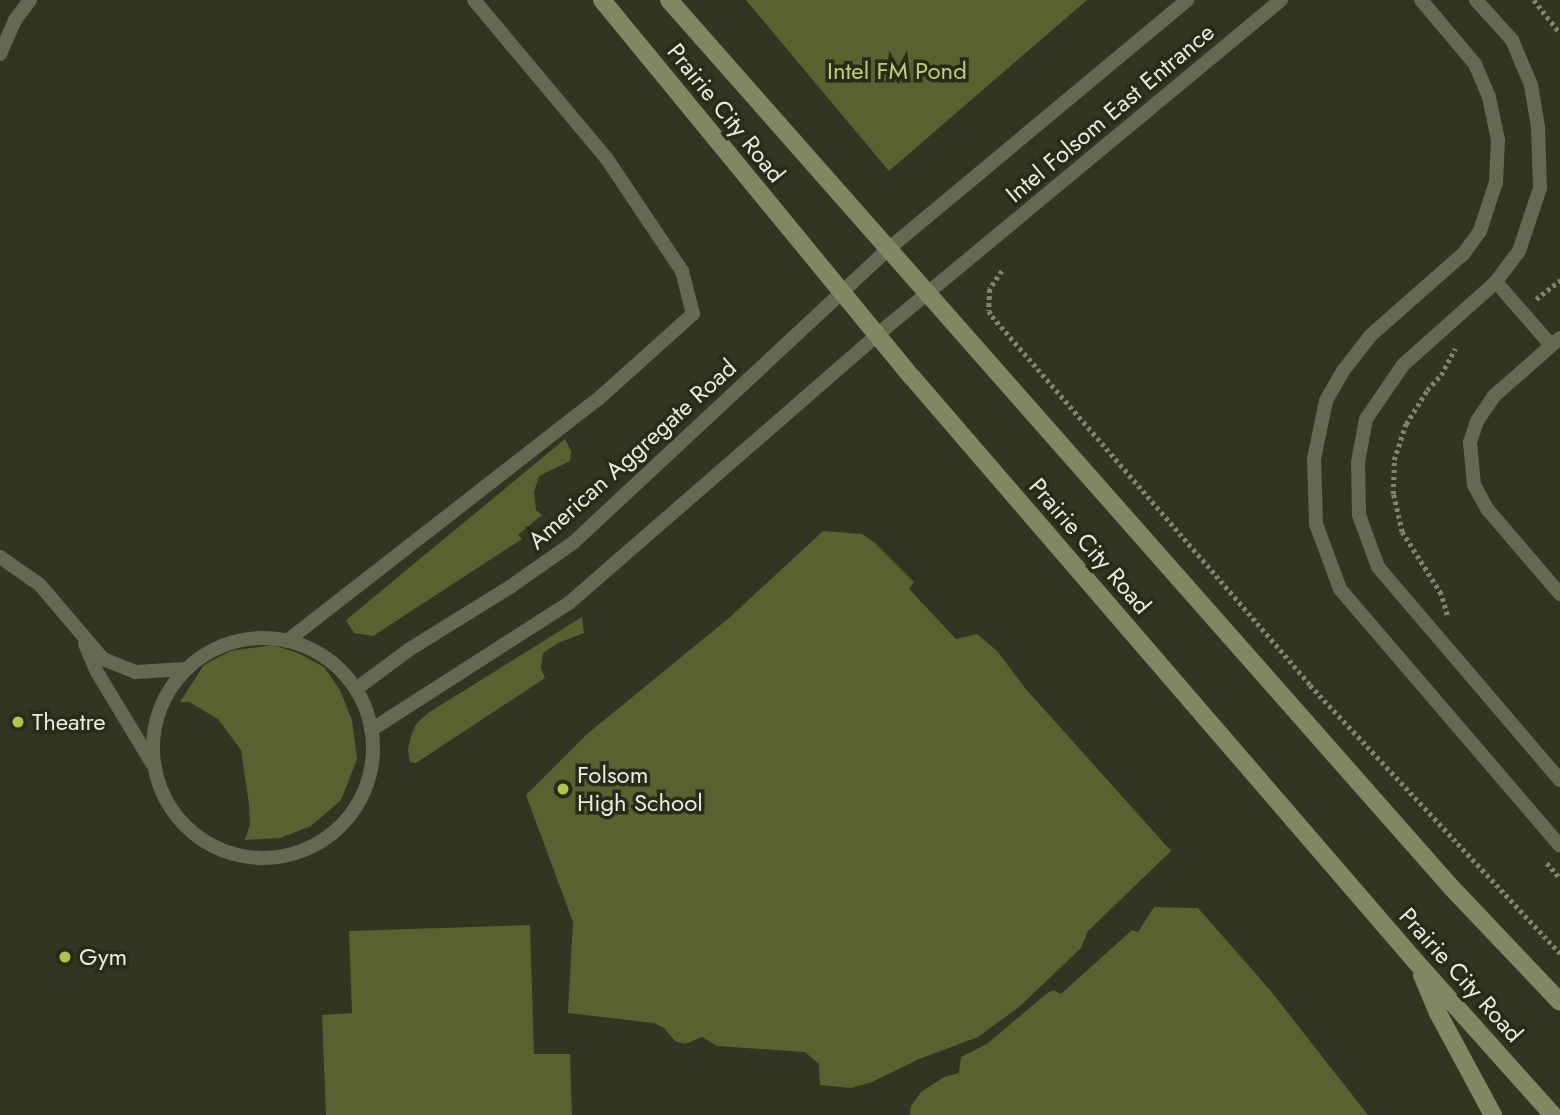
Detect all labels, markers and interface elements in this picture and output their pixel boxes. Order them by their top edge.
street label: Intel Folsom East Entrance [1000,17,1220,209]
street label: Prairie City Road [661,38,791,188]
park label: Intel FM Pond [827,57,967,85]
street label: American Aggregate Road [522,353,742,555]
street label: Prairie City Road [1023,472,1157,620]
place label: Theatre [32,708,106,736]
marker: Theatre [10,714,26,730]
place label: Folsom High School [577,761,703,817]
marker: Folsom High School [555,781,571,797]
street label: Prairie City Road [1393,902,1529,1048]
place label: Gym [79,943,127,971]
marker: Gym [57,949,73,965]

